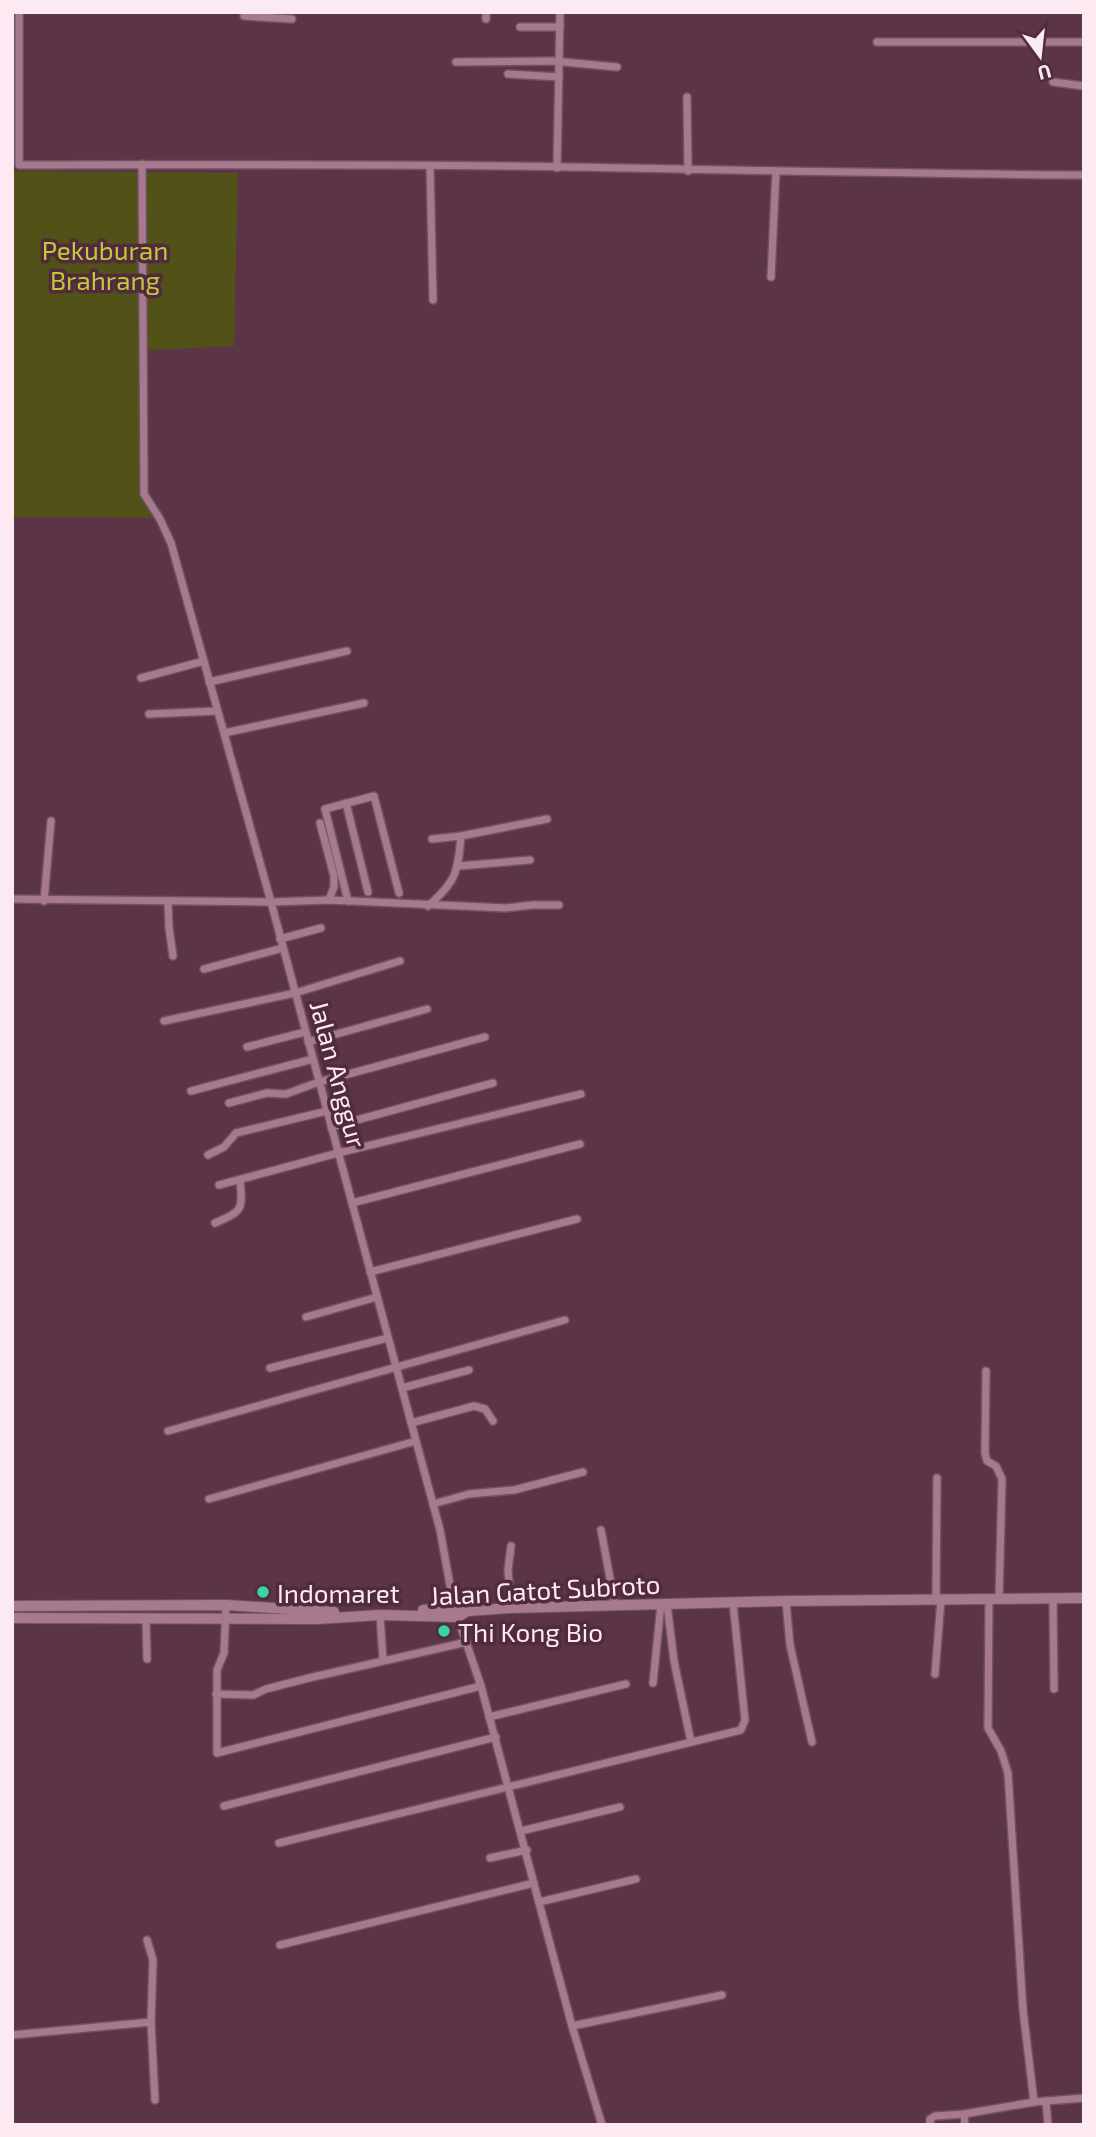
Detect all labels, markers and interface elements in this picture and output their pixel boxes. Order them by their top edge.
north arrow [1005,21,1075,91]
text: U [1035,60,1054,86]
park label: Pekuburan Brahrang [42,234,168,295]
street label: Jalan Anggur [304,997,374,1151]
street label: Jalan Gatot Subroto [429,1567,661,1611]
place label: Indomaret [277,1577,400,1608]
marker: Indomaret [255,1584,271,1600]
place label: Thi Kong Bio [458,1616,603,1647]
marker: Thi Kong Bio [436,1623,452,1639]

